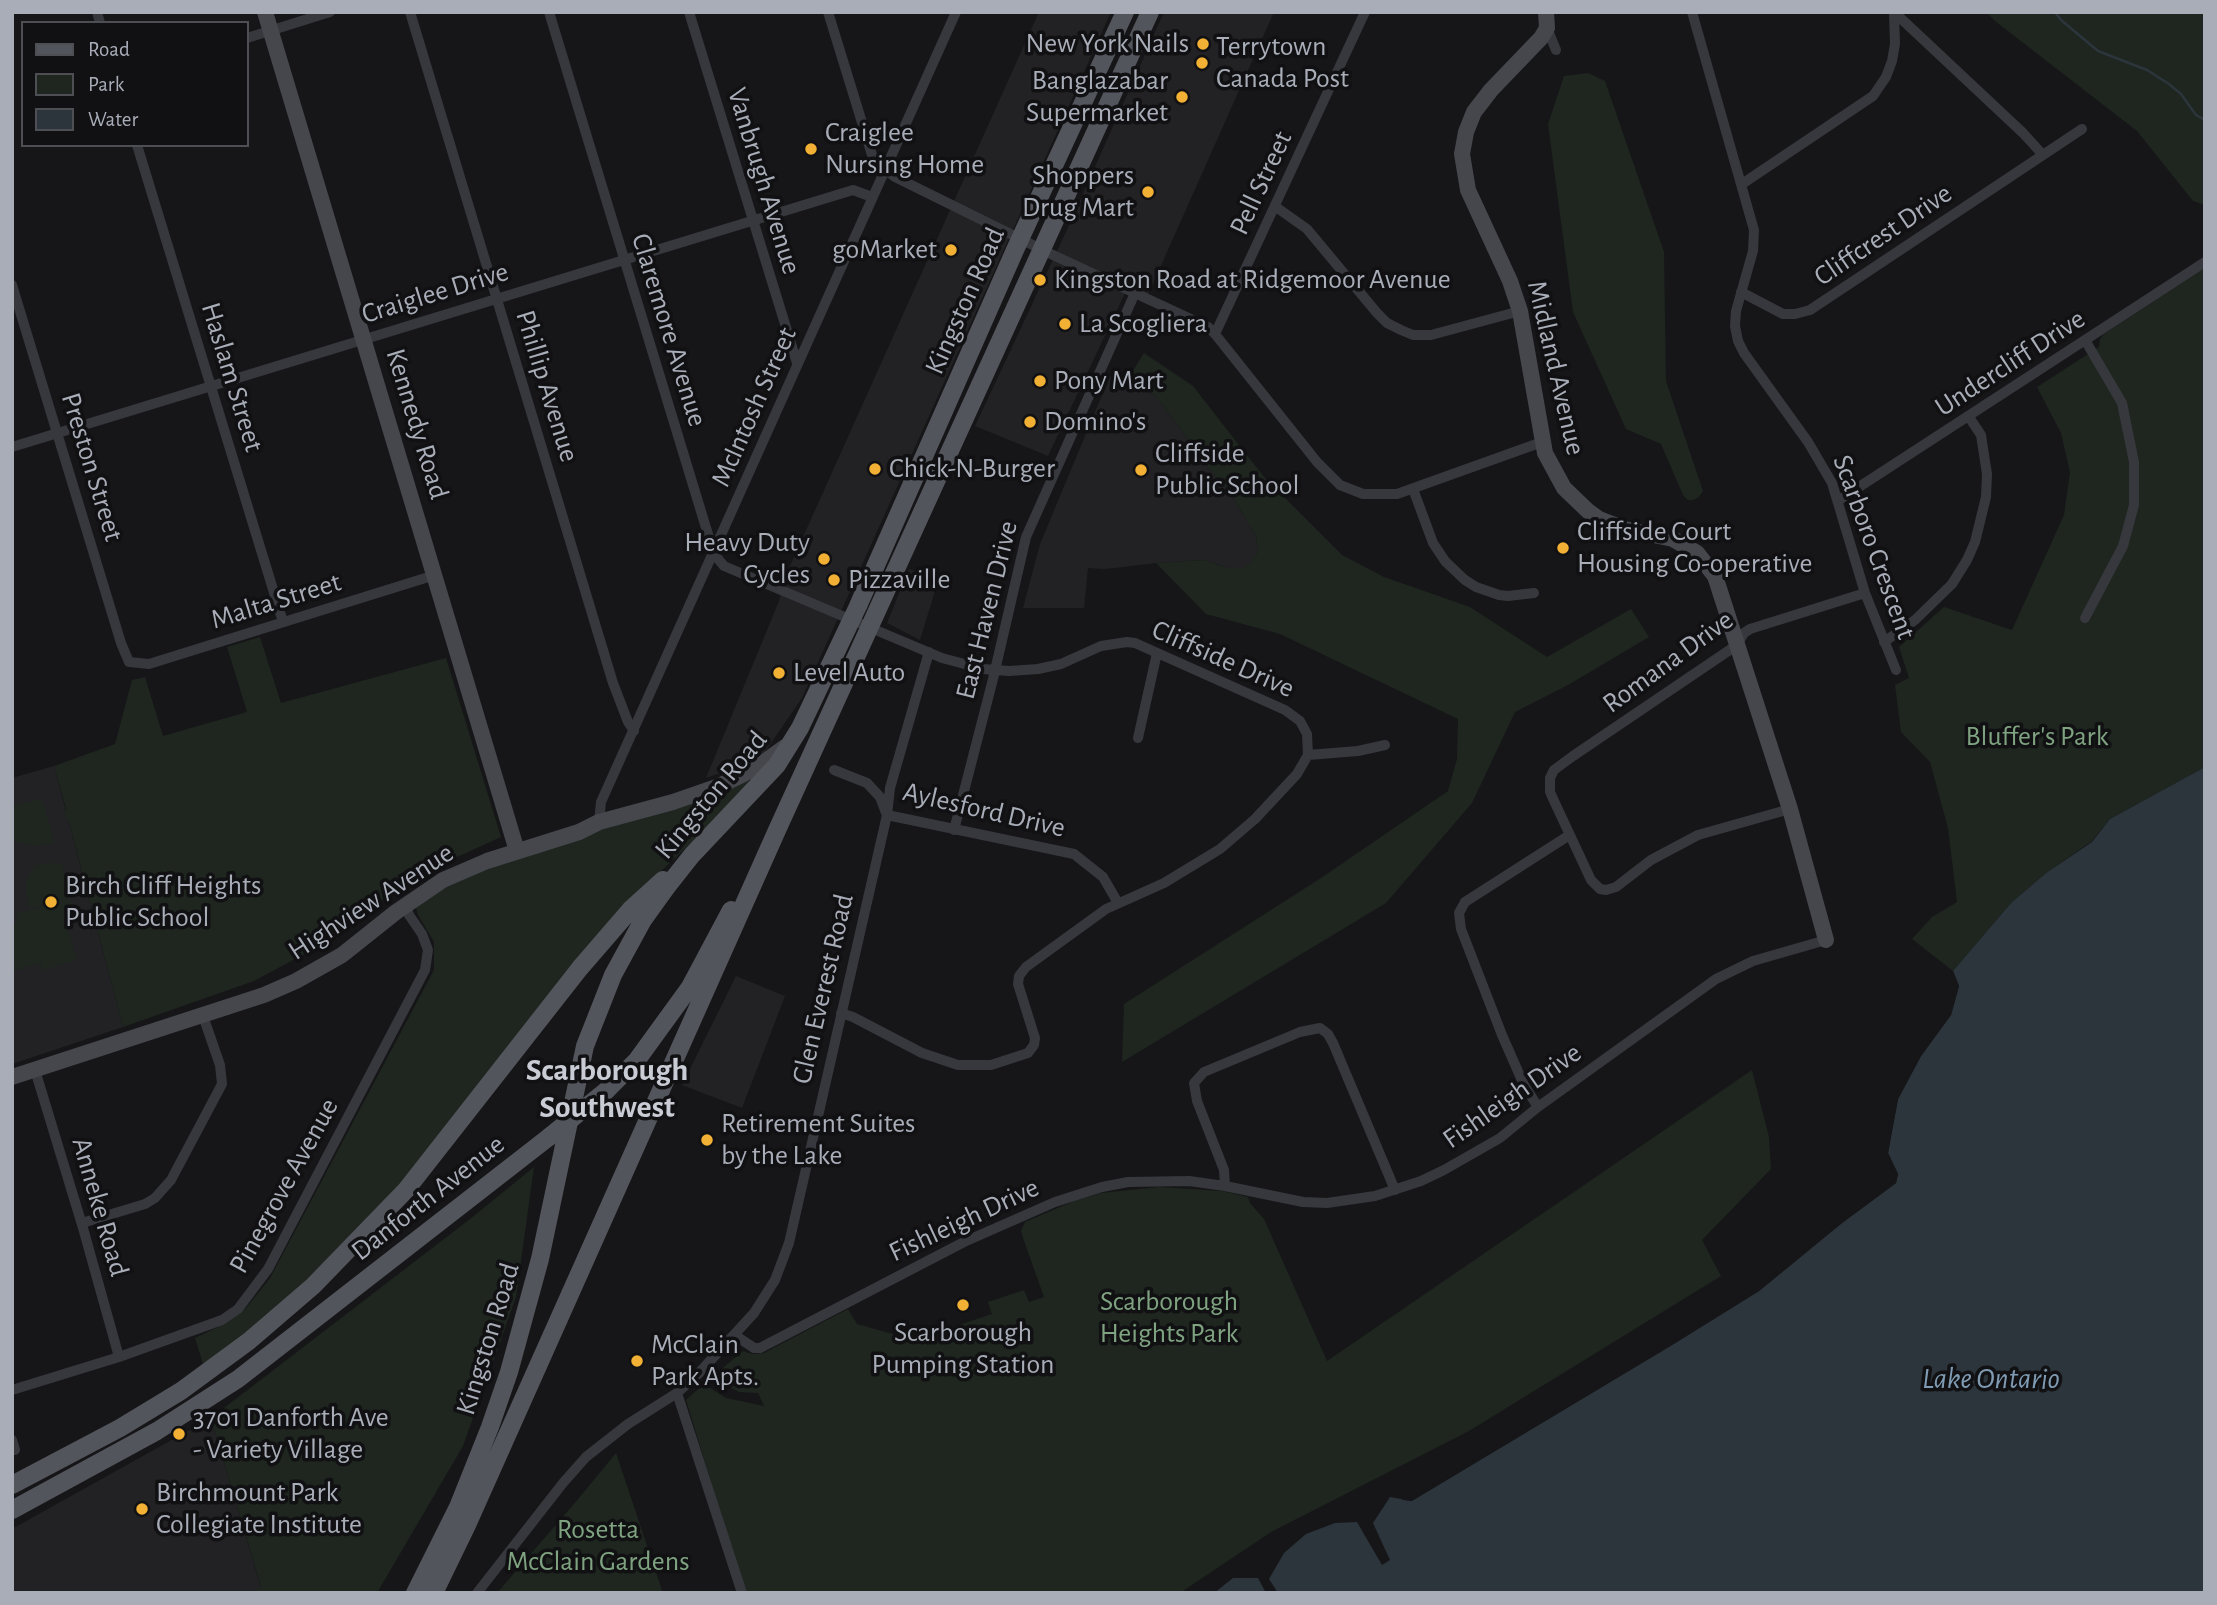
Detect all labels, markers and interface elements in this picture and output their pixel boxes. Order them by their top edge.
legend [21,21,248,147]
place label: New York Nails [1026,27,1189,61]
place label: Terrytown Canada Post [1216,30,1349,96]
marker: New York Nails [1195,36,1211,52]
text: Road [88,39,130,60]
marker: Terrytown Canada Post [1194,55,1210,71]
place label: Banglazabar Supermarket [1026,64,1168,130]
text: Park [88,74,124,95]
street label: Vanbrugh Avenue [720,84,808,278]
marker: Banglazabar Supermarket [1174,89,1190,105]
text: Water [88,109,138,130]
place label: Craiglee Nursing Home [825,116,984,182]
street label: Pell Street [1222,126,1300,240]
marker: Craiglee Nursing Home [803,141,819,157]
place label: Shoppers Drug Mart [1022,159,1134,225]
street label: Cliffcrest Drive [1808,177,1958,293]
marker: Shoppers Drug Mart [1140,184,1156,200]
street label: Kingston Road [918,222,1012,380]
street label: Claremore Avenue [624,229,714,431]
place label: goMarket [832,233,937,267]
marker: goMarket [943,242,959,258]
street label: Craiglee Drive [358,255,512,331]
place label: Kingston Road at Ridgemoor Avenue [1054,263,1451,297]
marker: Kingston Road at Ridgemoor Avenue [1032,272,1048,288]
street label: Midland Avenue [1520,277,1592,459]
street label: Haslam Street [193,298,271,456]
street label: Undercliff Drive [1929,302,2091,424]
street label: Phillip Avenue [508,306,586,466]
place label: La Scogliera [1079,307,1207,341]
marker: La Scogliera [1057,316,1073,332]
street label: McIntosh Street [704,322,804,492]
street label: Kennedy Road [378,345,456,503]
place label: Pony Mart [1054,364,1164,398]
marker: Pony Mart [1032,373,1048,389]
street label: Preston Street [54,389,130,545]
place label: Domino's [1044,405,1146,439]
marker: Domino's [1022,414,1038,430]
place label: Cliffside Public School [1155,437,1299,503]
street label: Scarboro Crescent [1825,450,1923,644]
place label: Chick-N-Burger [889,452,1055,486]
marker: Chick-N-Burger [867,461,883,477]
marker: Cliffside Public School [1133,462,1149,478]
place label: Cliffside Court Housing Co-operative [1577,515,1812,581]
street label: East Haven Drive [949,517,1025,703]
place label: Heavy Duty Cycles [684,526,810,592]
marker: Cliffside Court Housing Co-operative [1555,540,1571,556]
marker: Heavy Duty Cycles [816,551,832,567]
place label: Pizzaville [848,563,950,597]
street label: Malta Street [207,565,345,637]
marker: Pizzaville [826,572,842,588]
street label: Romana Drive [1596,603,1740,721]
street label: Cliffside Drive [1146,613,1300,705]
place label: Level Auto [793,656,905,690]
marker: Level Auto [771,665,787,681]
park label: Bluffer's Park [1966,720,2108,754]
street label: Kingston Road [648,724,774,866]
street label: Aylesford Drive [900,775,1068,845]
street label: Highview Avenue [282,836,460,968]
place label: Birch Cliff Heights Public School [65,869,261,935]
street label: Glen Everest Road [785,891,861,1087]
marker: Birch Cliff Heights Public School [43,894,59,910]
street label: Fishleigh Drive [1436,1036,1588,1156]
district label: Scarborough Southwest [526,1051,688,1126]
street label: Pinegrove Avenue [222,1093,346,1279]
place label: Retirement Suites by the Lake [721,1107,915,1173]
street label: Danforth Avenue [345,1128,511,1268]
marker: Retirement Suites by the Lake [699,1132,715,1148]
street label: Anneke Road [64,1134,136,1280]
street label: Fishleigh Drive [884,1171,1044,1269]
street label: Kingston Road [449,1259,527,1419]
park label: Scarborough Heights Park [1100,1285,1238,1351]
marker: Scarborough Pumping Station [955,1297,971,1313]
place label: Scarborough Pumping Station [871,1316,1055,1382]
place label: McClain Park Apts. [651,1328,759,1394]
marker: McClain Park Apts. [629,1353,645,1369]
water label: Lake Ontario [1922,1361,2060,1397]
place label: 3701 Danforth Ave - Variety Village [193,1401,389,1467]
marker: 3701 Danforth Ave - Variety Village [171,1426,187,1442]
place label: Birchmount Park Collegiate Institute [156,1476,362,1542]
marker: Birchmount Park Collegiate Institute [134,1501,150,1517]
park label: Rosetta McClain Gardens [507,1513,689,1579]

